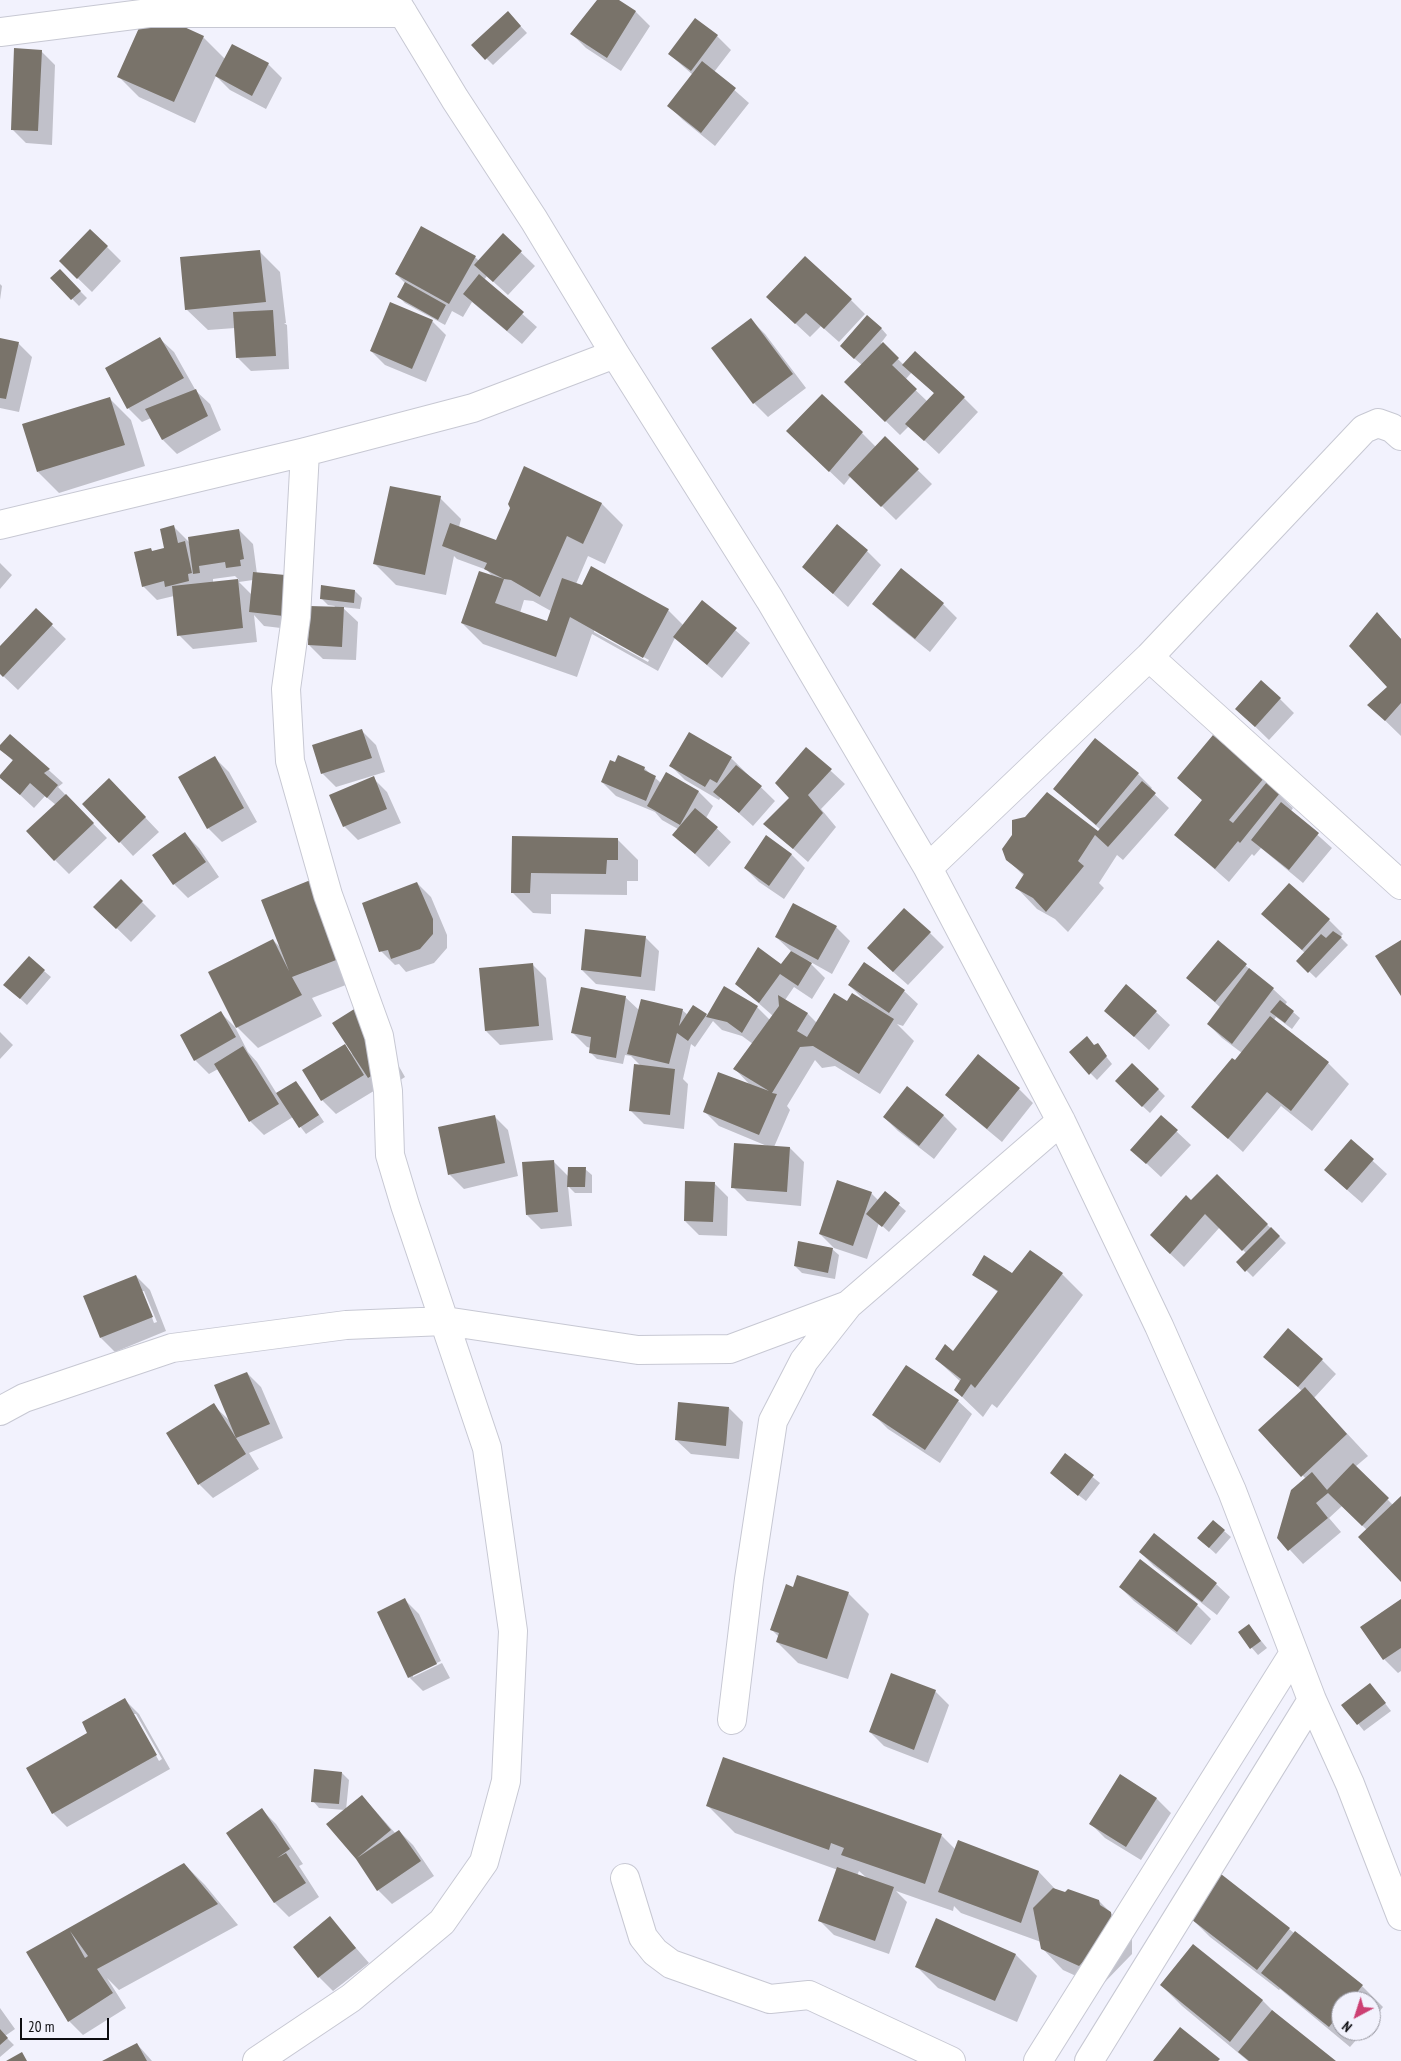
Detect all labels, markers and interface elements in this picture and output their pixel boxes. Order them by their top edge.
north arrow [1331,1991,1381,2041]
scale bar [22,2008,111,2040]
text: 20 m [28,2017,54,2036]
text: N [1338,2017,1356,2036]

